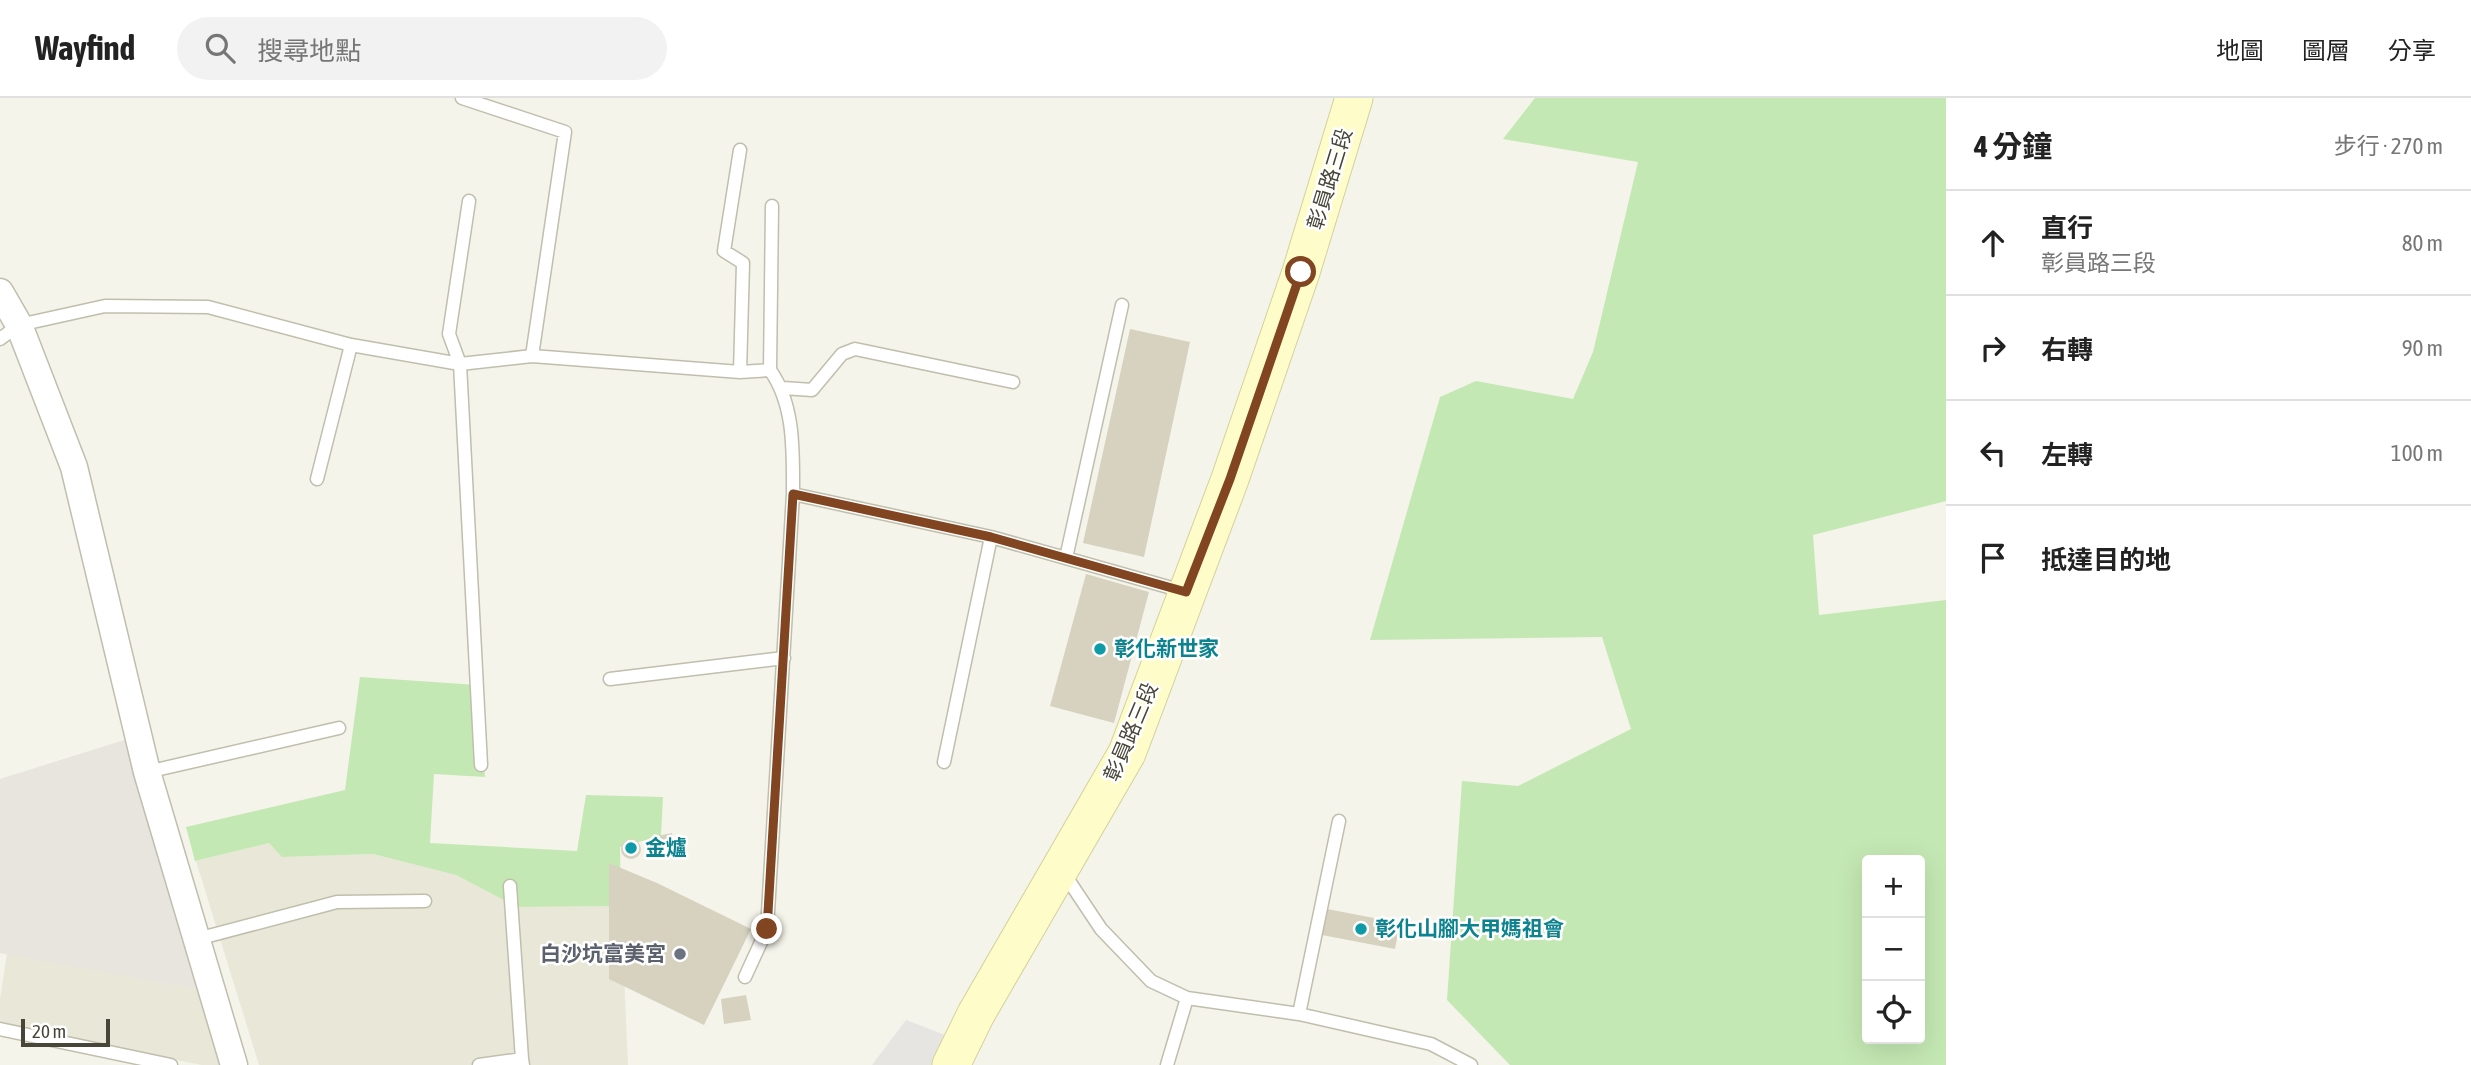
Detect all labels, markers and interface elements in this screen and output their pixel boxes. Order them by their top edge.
search box [177,17,667,80]
text: Wayfind [35,29,135,67]
icon: search [201,29,239,67]
text: 搜尋地點 [257,36,361,66]
text: 地圖 [2216,37,2264,64]
text: 圖層 [2302,37,2350,64]
text: 分享 [2388,37,2436,64]
street label: 彰員路三段 [1302,125,1356,232]
text: 4 分鐘 [1974,129,2052,163]
text: 步行 · 270 m [2334,133,2443,159]
text: 直行 [2041,213,2093,243]
icon: ahead [1974,224,2012,262]
text: 80 m [2402,230,2443,256]
text: 彰員路三段 [2041,250,2156,276]
route start [1285,256,1316,287]
icon: right [1974,329,2012,367]
text: 右轉 [2041,335,2093,365]
text: 90 m [2402,335,2443,361]
icon: left [1974,434,2012,472]
text: 左轉 [2041,440,2093,470]
text: 100 m [2391,440,2443,466]
icon: arrive [1974,539,2012,577]
text: 抵達目的地 [2041,545,2171,575]
place label: 彰化新世家 [1114,636,1219,660]
marker: 彰化新世家 [1092,641,1108,657]
street label: 彰員路三段 [1099,679,1162,785]
place label: 金爐 [645,835,687,859]
marker: 金爐 [623,840,639,856]
map controls [1862,855,1925,1044]
button: + [1862,855,1925,918]
route end [751,913,782,944]
place label: 彰化山腳大甲媽祖會 [1375,916,1564,940]
button: − [1862,918,1925,981]
marker: 彰化山腳大甲媽祖會 [1353,921,1369,937]
place label: 白沙坑富美宮 [540,941,666,965]
marker: 白沙坑富美宮 [672,946,688,962]
button: locate [1862,981,1925,1044]
scale bar [21,1016,110,1048]
text: 20 m [32,1020,66,1042]

